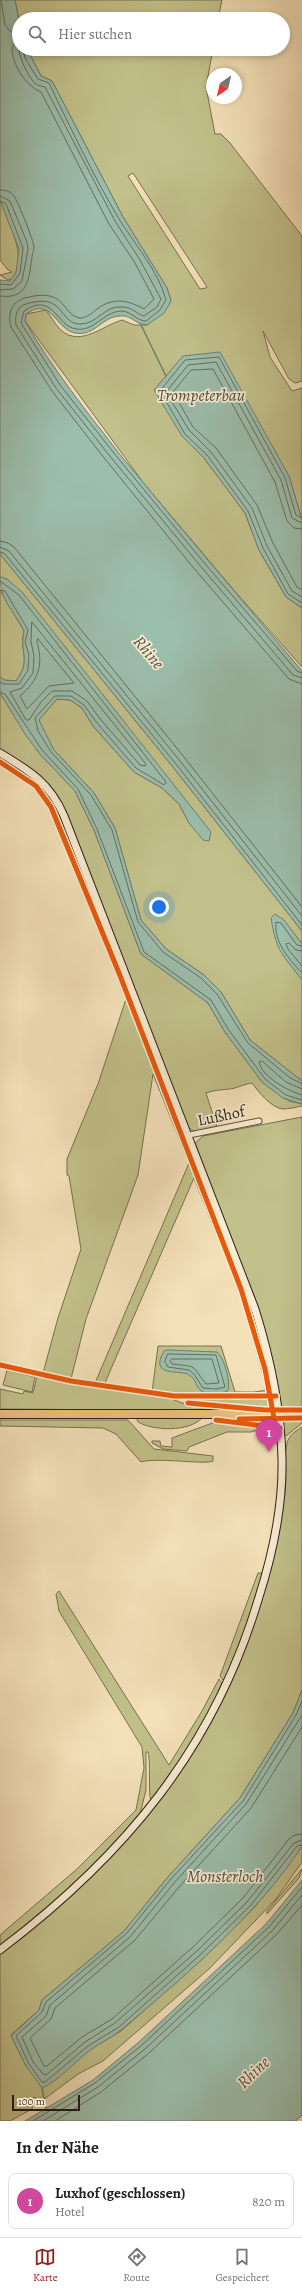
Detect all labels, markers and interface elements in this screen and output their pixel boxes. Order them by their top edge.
search box [12,12,290,56]
icon: search [26,23,48,45]
text: Hier suchen [58,24,132,44]
north arrow [206,68,242,104]
water label: Trompeterbau [157,384,245,407]
water label: Rhine [128,631,169,674]
your location [149,897,169,917]
street label: Lußhof [195,1100,250,1132]
pin: 1 [256,1419,282,1452]
water label: Monsterloch [187,1865,263,1888]
water label: Rhine [232,2051,275,2094]
scale bar [12,2093,80,2112]
text: 100 m [18,2094,45,2109]
text: In der Nähe [16,2136,99,2159]
text: Luxhof (geschlossen) [55,2183,185,2203]
text: 1 [28,2193,32,2210]
text: 820 m [252,2193,285,2210]
text: Hotel [55,2203,84,2220]
tab: Karte [33,2246,58,2285]
tab: Route [123,2246,150,2285]
tab: Gespeichert [215,2246,269,2285]

